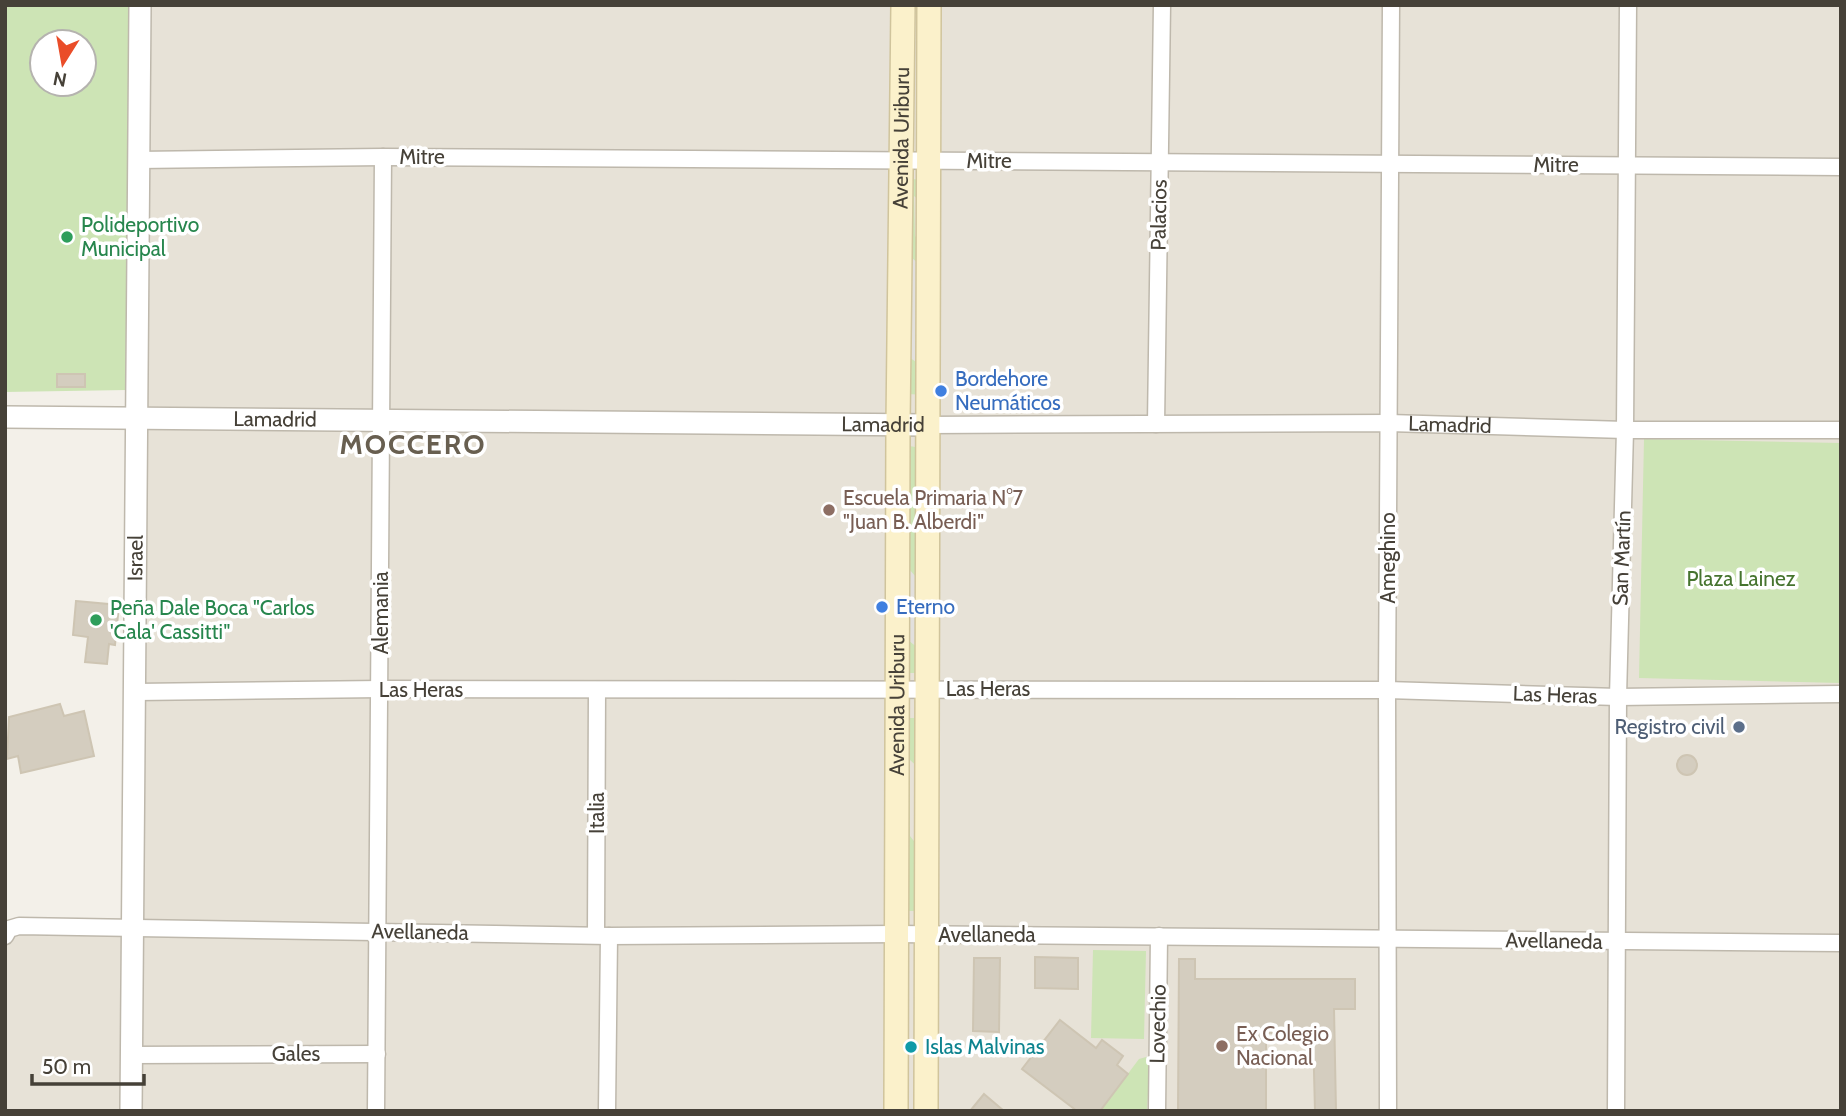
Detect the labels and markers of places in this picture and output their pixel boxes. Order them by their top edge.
place label: Polideportivo Municipal [81,212,199,261]
marker: Polideportivo Municipal [59,229,75,245]
place label: Bordehore Neumáticos [955,366,1061,415]
marker: Bordehore Neumáticos [933,383,949,399]
place label: Escuela Primaria N°7 "Juan B. Alberdi" [843,485,1023,534]
marker: Escuela Primaria N°7 "Juan B. Alberdi" [821,502,837,518]
place label: Eterno [896,594,955,619]
place label: Peña Dale Boca "Carlos 'Cala' Cassitti" [110,595,315,644]
marker: Eterno [874,599,890,615]
marker: Peña Dale Boca "Carlos 'Cala' Cassitti" [88,612,104,628]
place label: Registro civil [1615,714,1725,739]
marker: Registro civil [1731,719,1747,735]
place label: Ex Colegio Nacional [1236,1021,1329,1070]
place label: Islas Malvinas [925,1034,1045,1059]
marker: Ex Colegio Nacional [1214,1038,1230,1054]
marker: Islas Malvinas [903,1039,919,1055]

